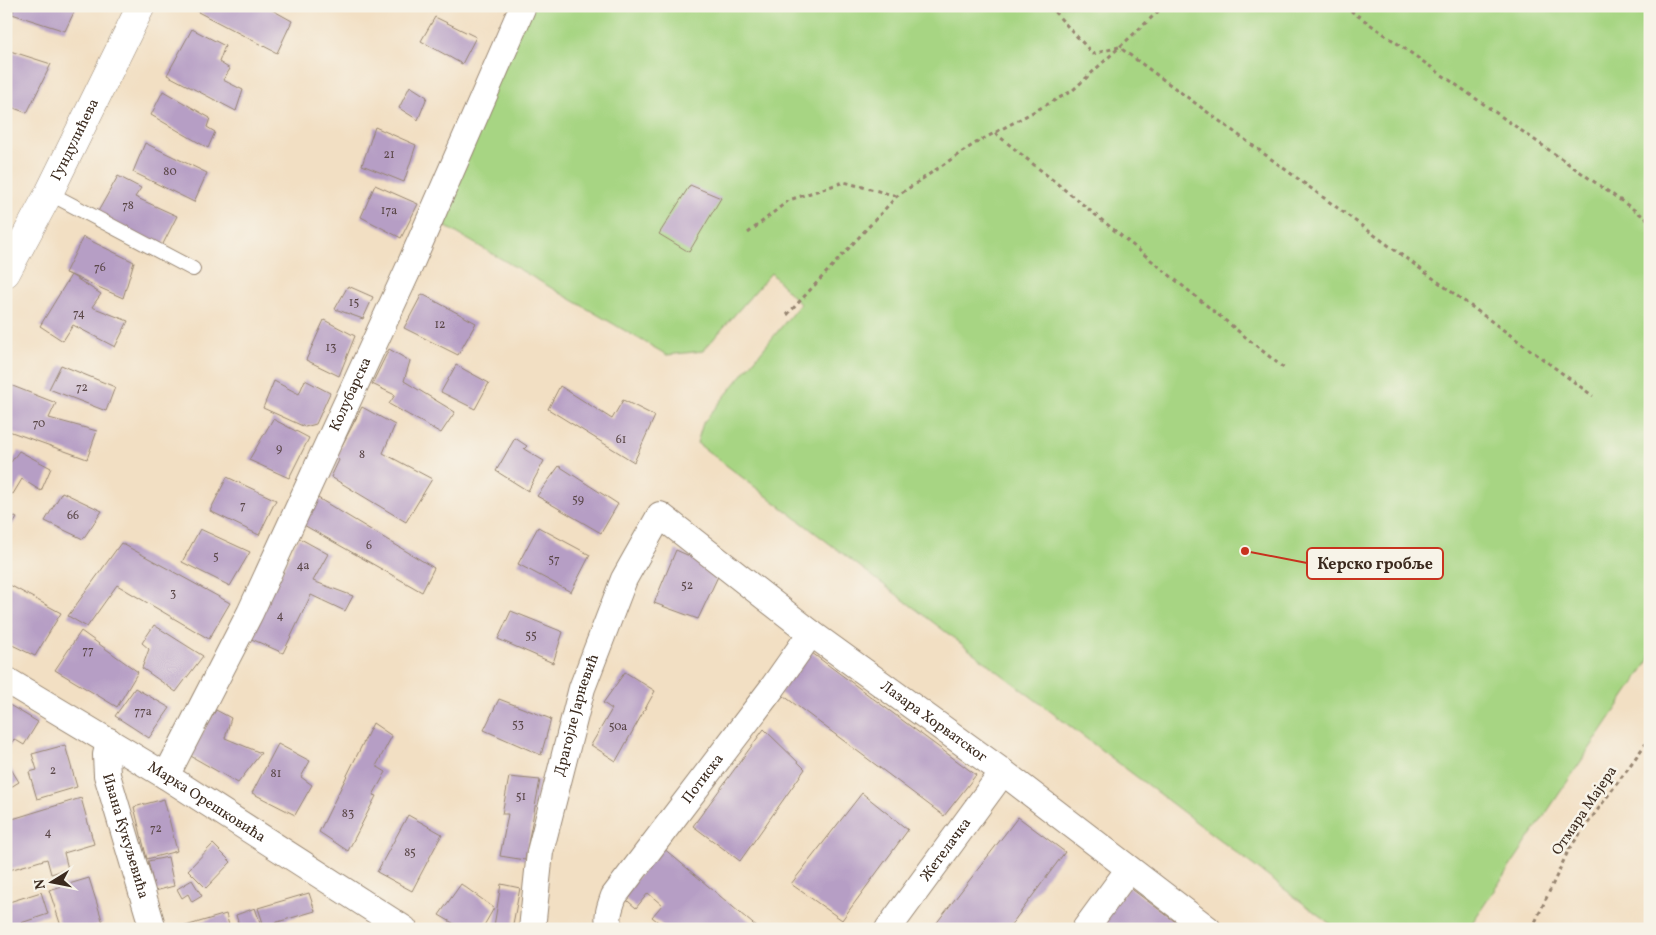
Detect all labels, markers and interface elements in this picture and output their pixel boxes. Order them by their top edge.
street label: Гундулићева [46,95,104,185]
house number: 21 [383,147,395,163]
house number: 80 [163,164,177,180]
house number: 78 [122,198,134,214]
house number: 17a [381,203,397,219]
house number: 76 [94,260,106,276]
house number: 15 [349,295,359,311]
house number: 74 [73,306,85,322]
house number: 12 [434,317,446,333]
house number: 13 [326,340,336,356]
street label: Колубарска [324,354,377,435]
house number: 72 [76,380,88,396]
house number: 70 [33,416,45,432]
house number: 61 [616,432,626,448]
house number: 9 [276,441,282,457]
house number: 8 [359,447,365,463]
house number: 59 [572,492,584,508]
house number: 7 [240,498,246,514]
house number: 66 [67,508,79,524]
house number: 6 [366,538,372,554]
callout: Керско гробље [1307,548,1443,579]
house number: 5 [213,549,219,565]
house number: 57 [548,552,560,568]
text: Керско гробље [1317,554,1433,576]
house number: 4a [296,558,310,574]
house number: 52 [681,578,693,594]
house number: 3 [170,586,176,602]
house number: 4 [276,608,284,624]
house number: 55 [525,628,537,644]
house number: 77 [82,643,94,659]
street label: Драгојле Јарневић [549,651,605,779]
street label: Лазара Хорватског [876,676,992,768]
house number: 77a [134,704,152,720]
house number: 53 [512,717,524,733]
house number: 50a [609,719,627,735]
street label: Потиска [677,750,729,808]
street label: Марка Орешковића [144,757,270,848]
street label: Отмара Мајера [1547,762,1623,860]
house number: 2 [50,763,56,779]
house number: 81 [271,766,281,782]
street label: Ивана Кукуљевића [97,771,154,901]
house number: 51 [516,789,526,805]
house number: 83 [342,806,354,822]
street label: Жетелачка [915,814,976,886]
house number: 72 [150,821,162,837]
house number: 4 [44,825,52,841]
house number: 85 [404,845,416,861]
north arrow [28,858,78,908]
text: N [30,877,51,891]

